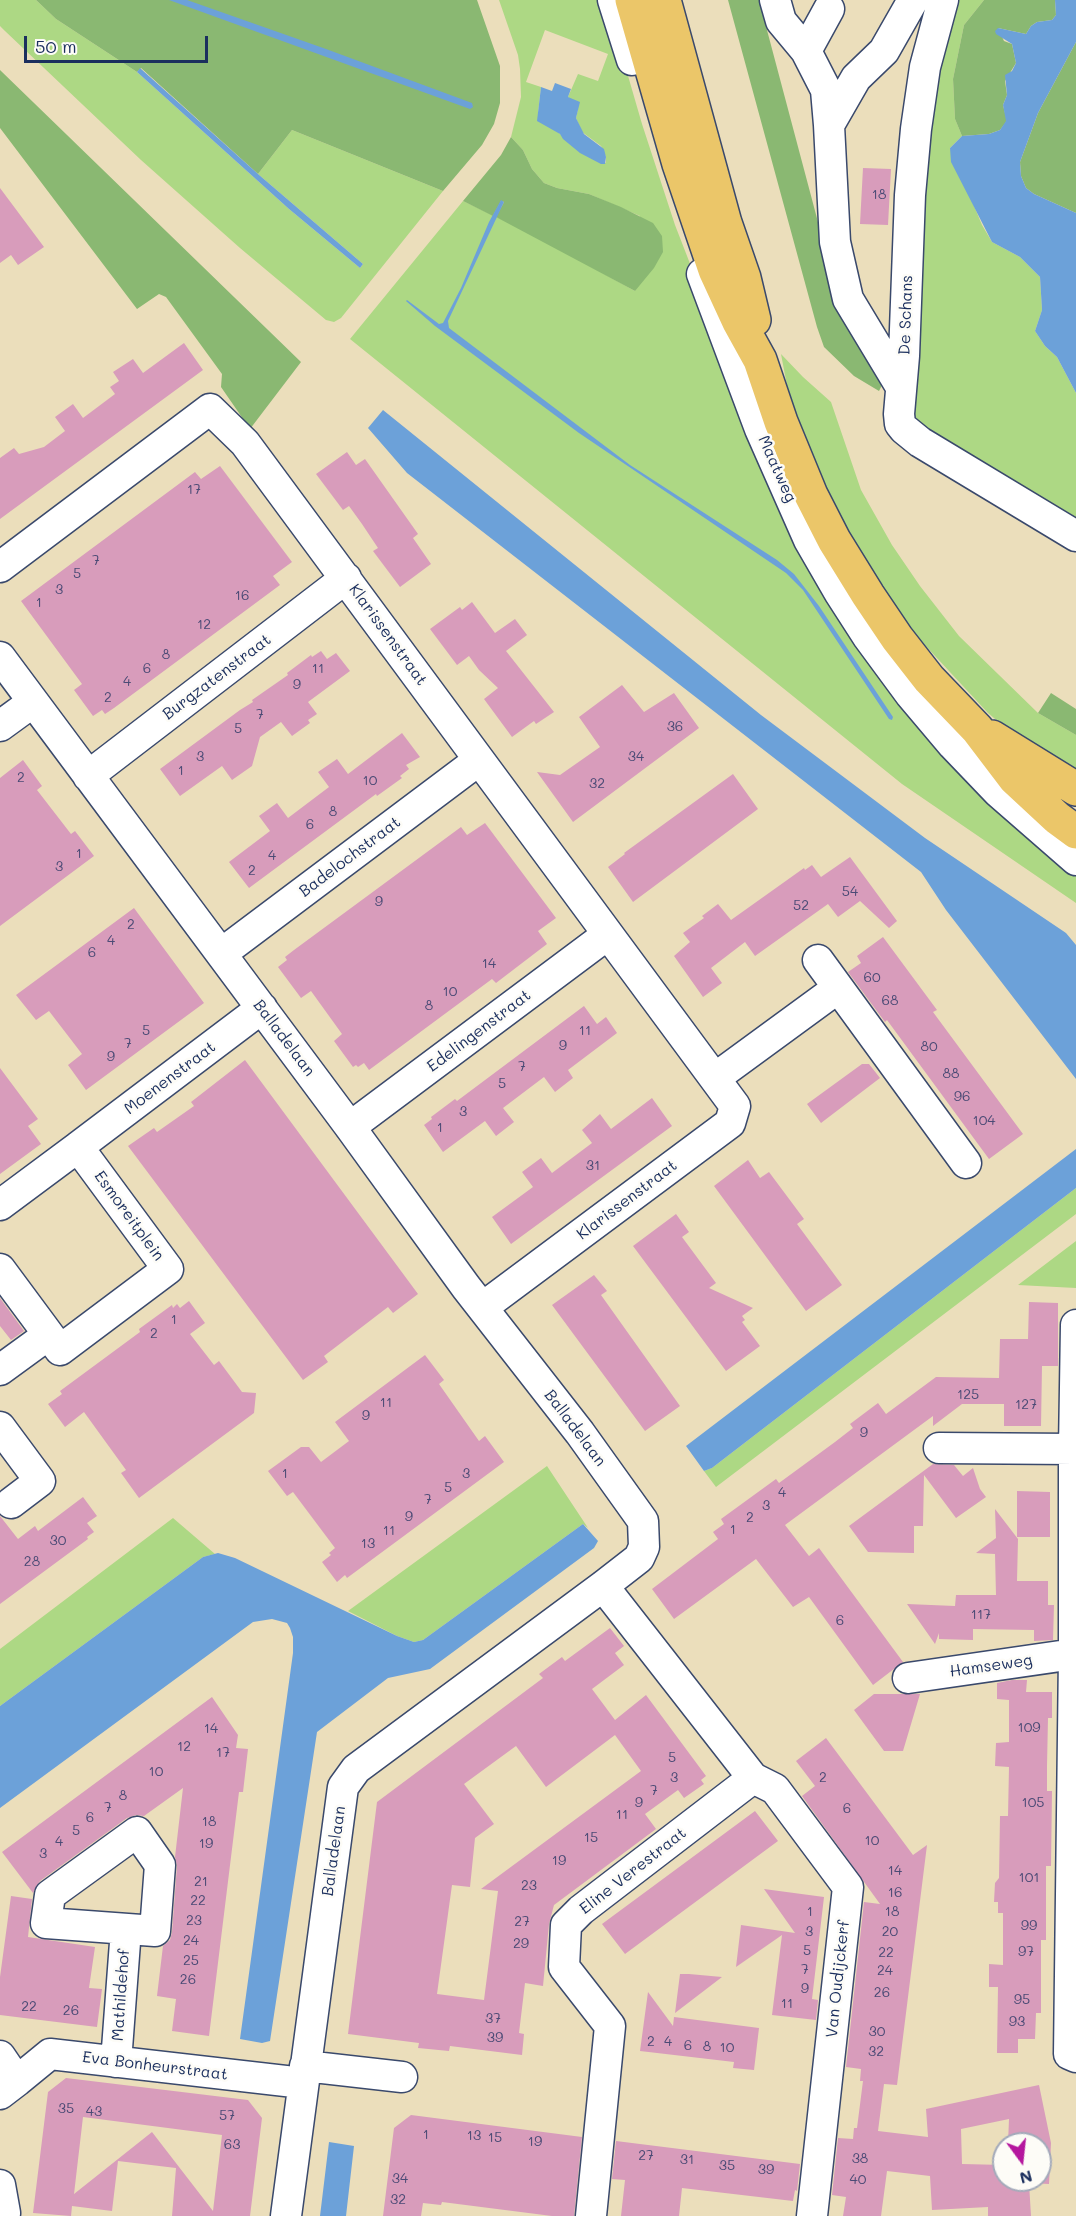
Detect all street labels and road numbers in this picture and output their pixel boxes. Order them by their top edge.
street label: De Schans [895,275,917,355]
street label: Maatweg [754,433,800,505]
street label: Klarissenstraat [345,581,431,689]
street label: Burgzatenstraat [159,630,275,724]
street label: Badelochstraat [296,813,404,901]
street label: Edelingenstraat [423,986,535,1076]
street label: Balladelaan [249,996,319,1080]
street label: Moenenstraat [120,1037,220,1119]
street label: Klarissenstraat [573,1156,681,1244]
street label: Esmoreitplein [90,1167,168,1265]
street label: Balladelaan [540,1386,610,1470]
street label: Hamseweg [948,1651,1034,1681]
street label: Balladelaan [318,1805,350,1897]
street label: Eline Verestraat [576,1823,690,1919]
street label: Van Oudijckerf [822,1919,854,2039]
street label: Mathildehof [108,1948,134,2042]
street label: Eva Bonheurstraat [81,2048,229,2084]

